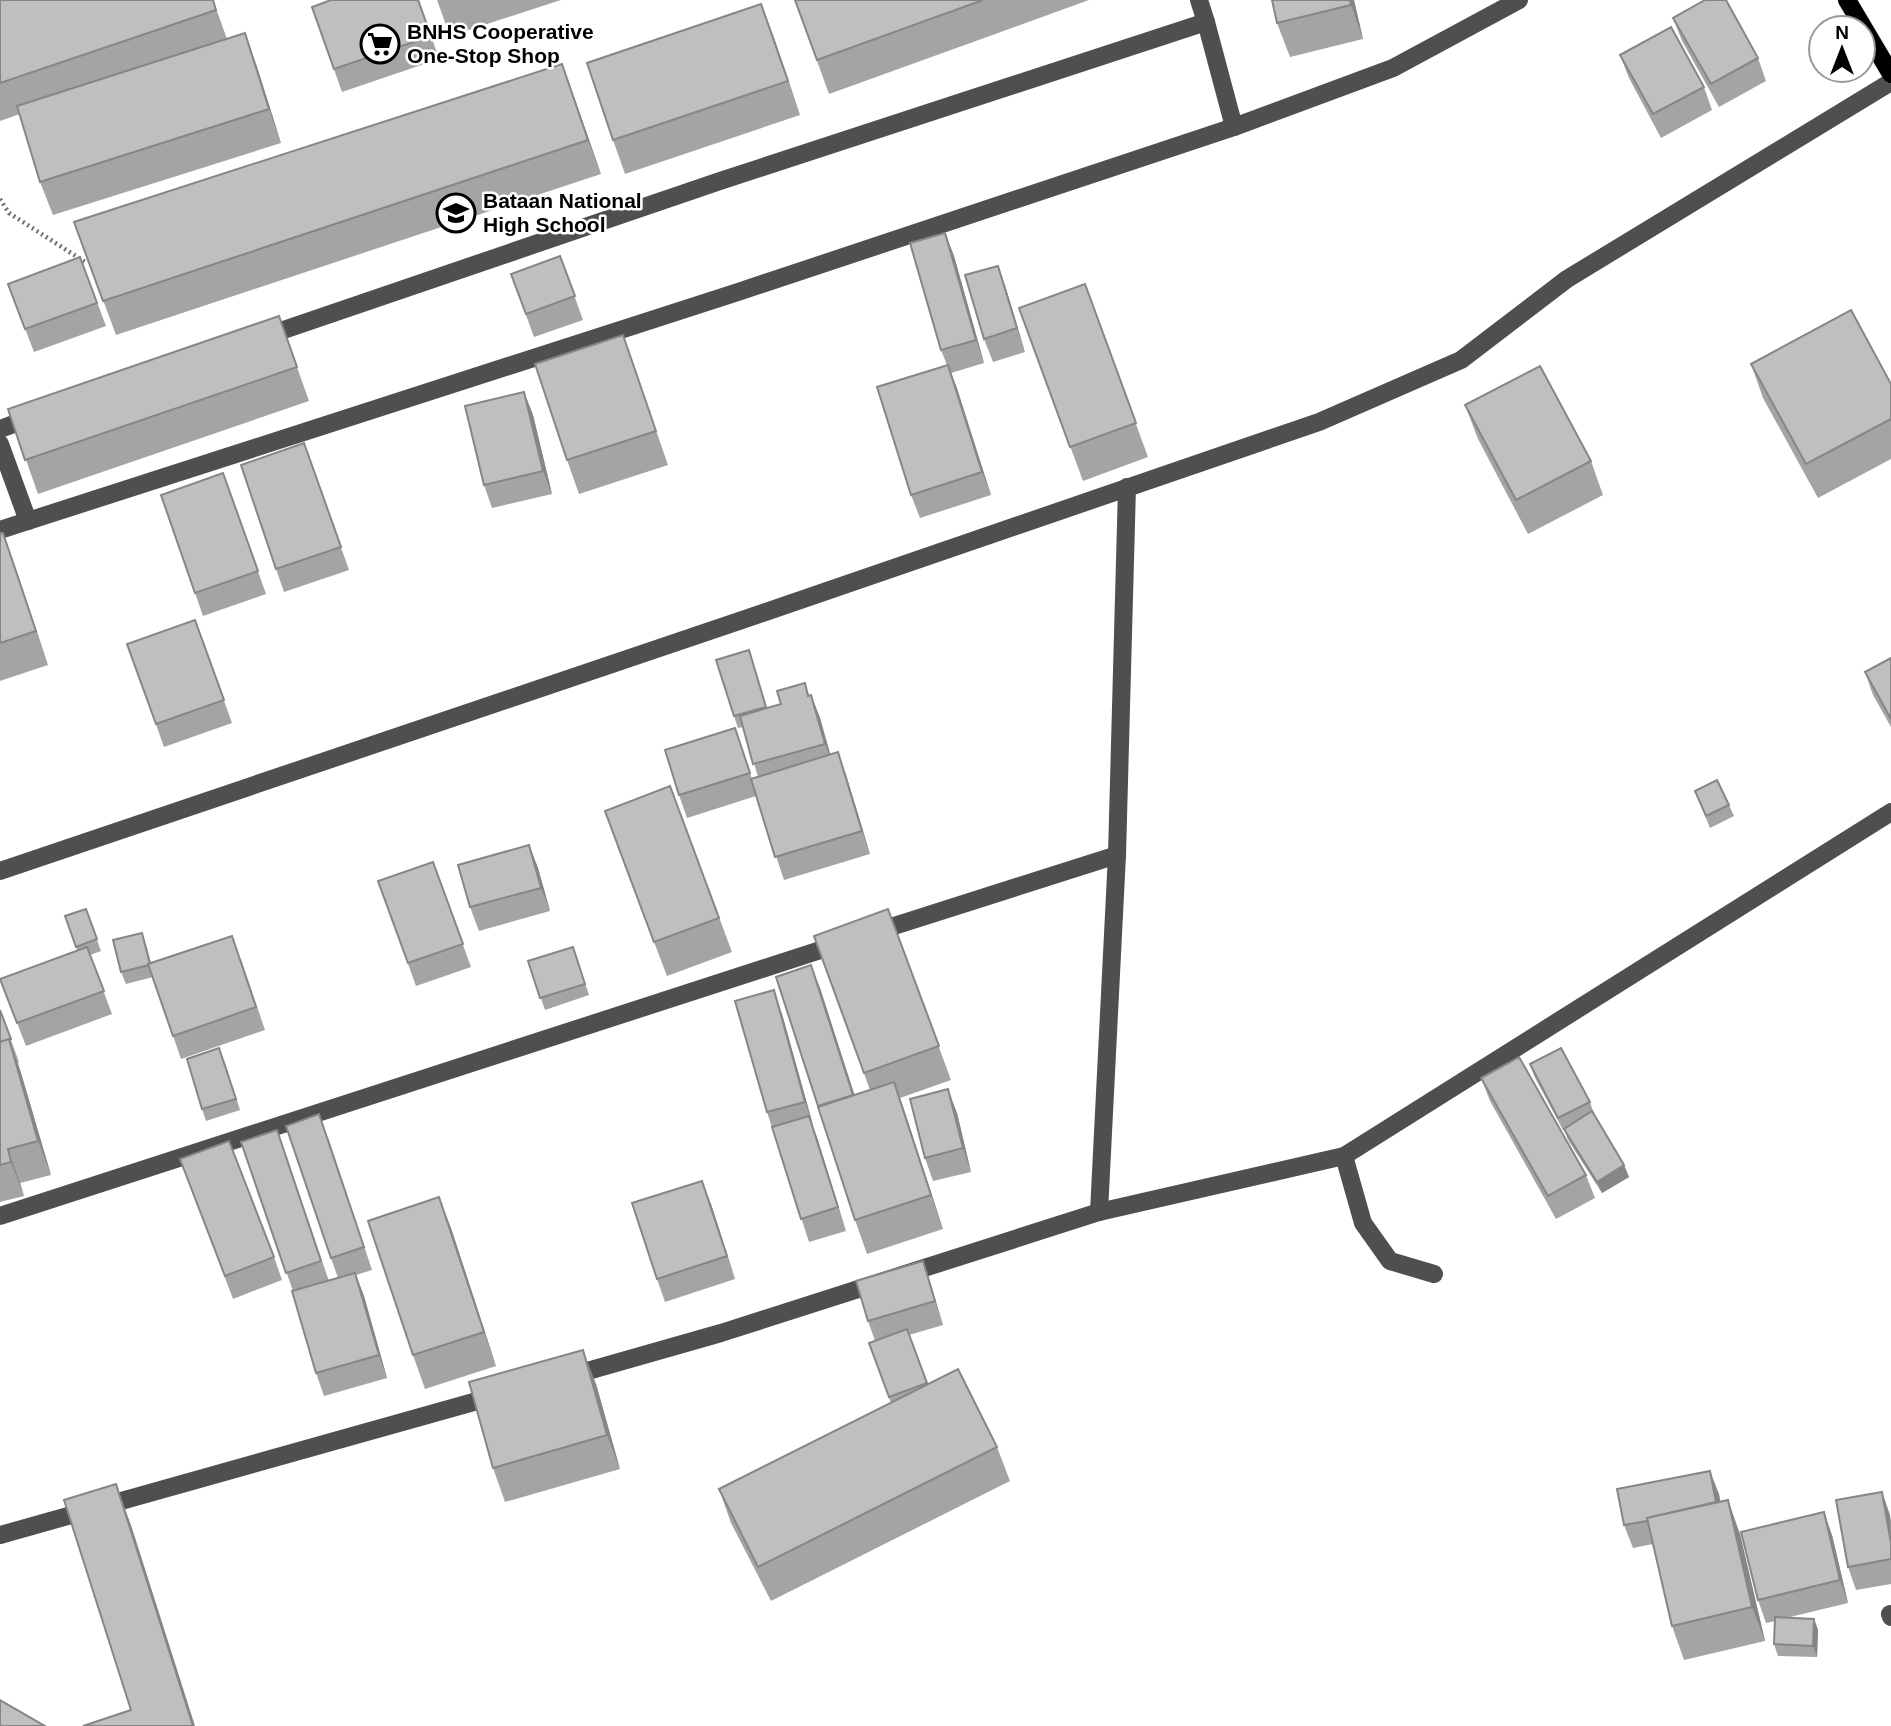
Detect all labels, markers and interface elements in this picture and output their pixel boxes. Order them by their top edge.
north arrow [1807,14,1877,84]
place label: BNHS Cooperative One-Stop Shop [407,20,594,67]
text: N [1835,22,1849,43]
supermarket icon: BNHS Cooperative One-Stop Shop [359,23,401,65]
place label: Bataan National High School [483,189,642,236]
school or university icon: Bataan National High School [435,192,477,234]

